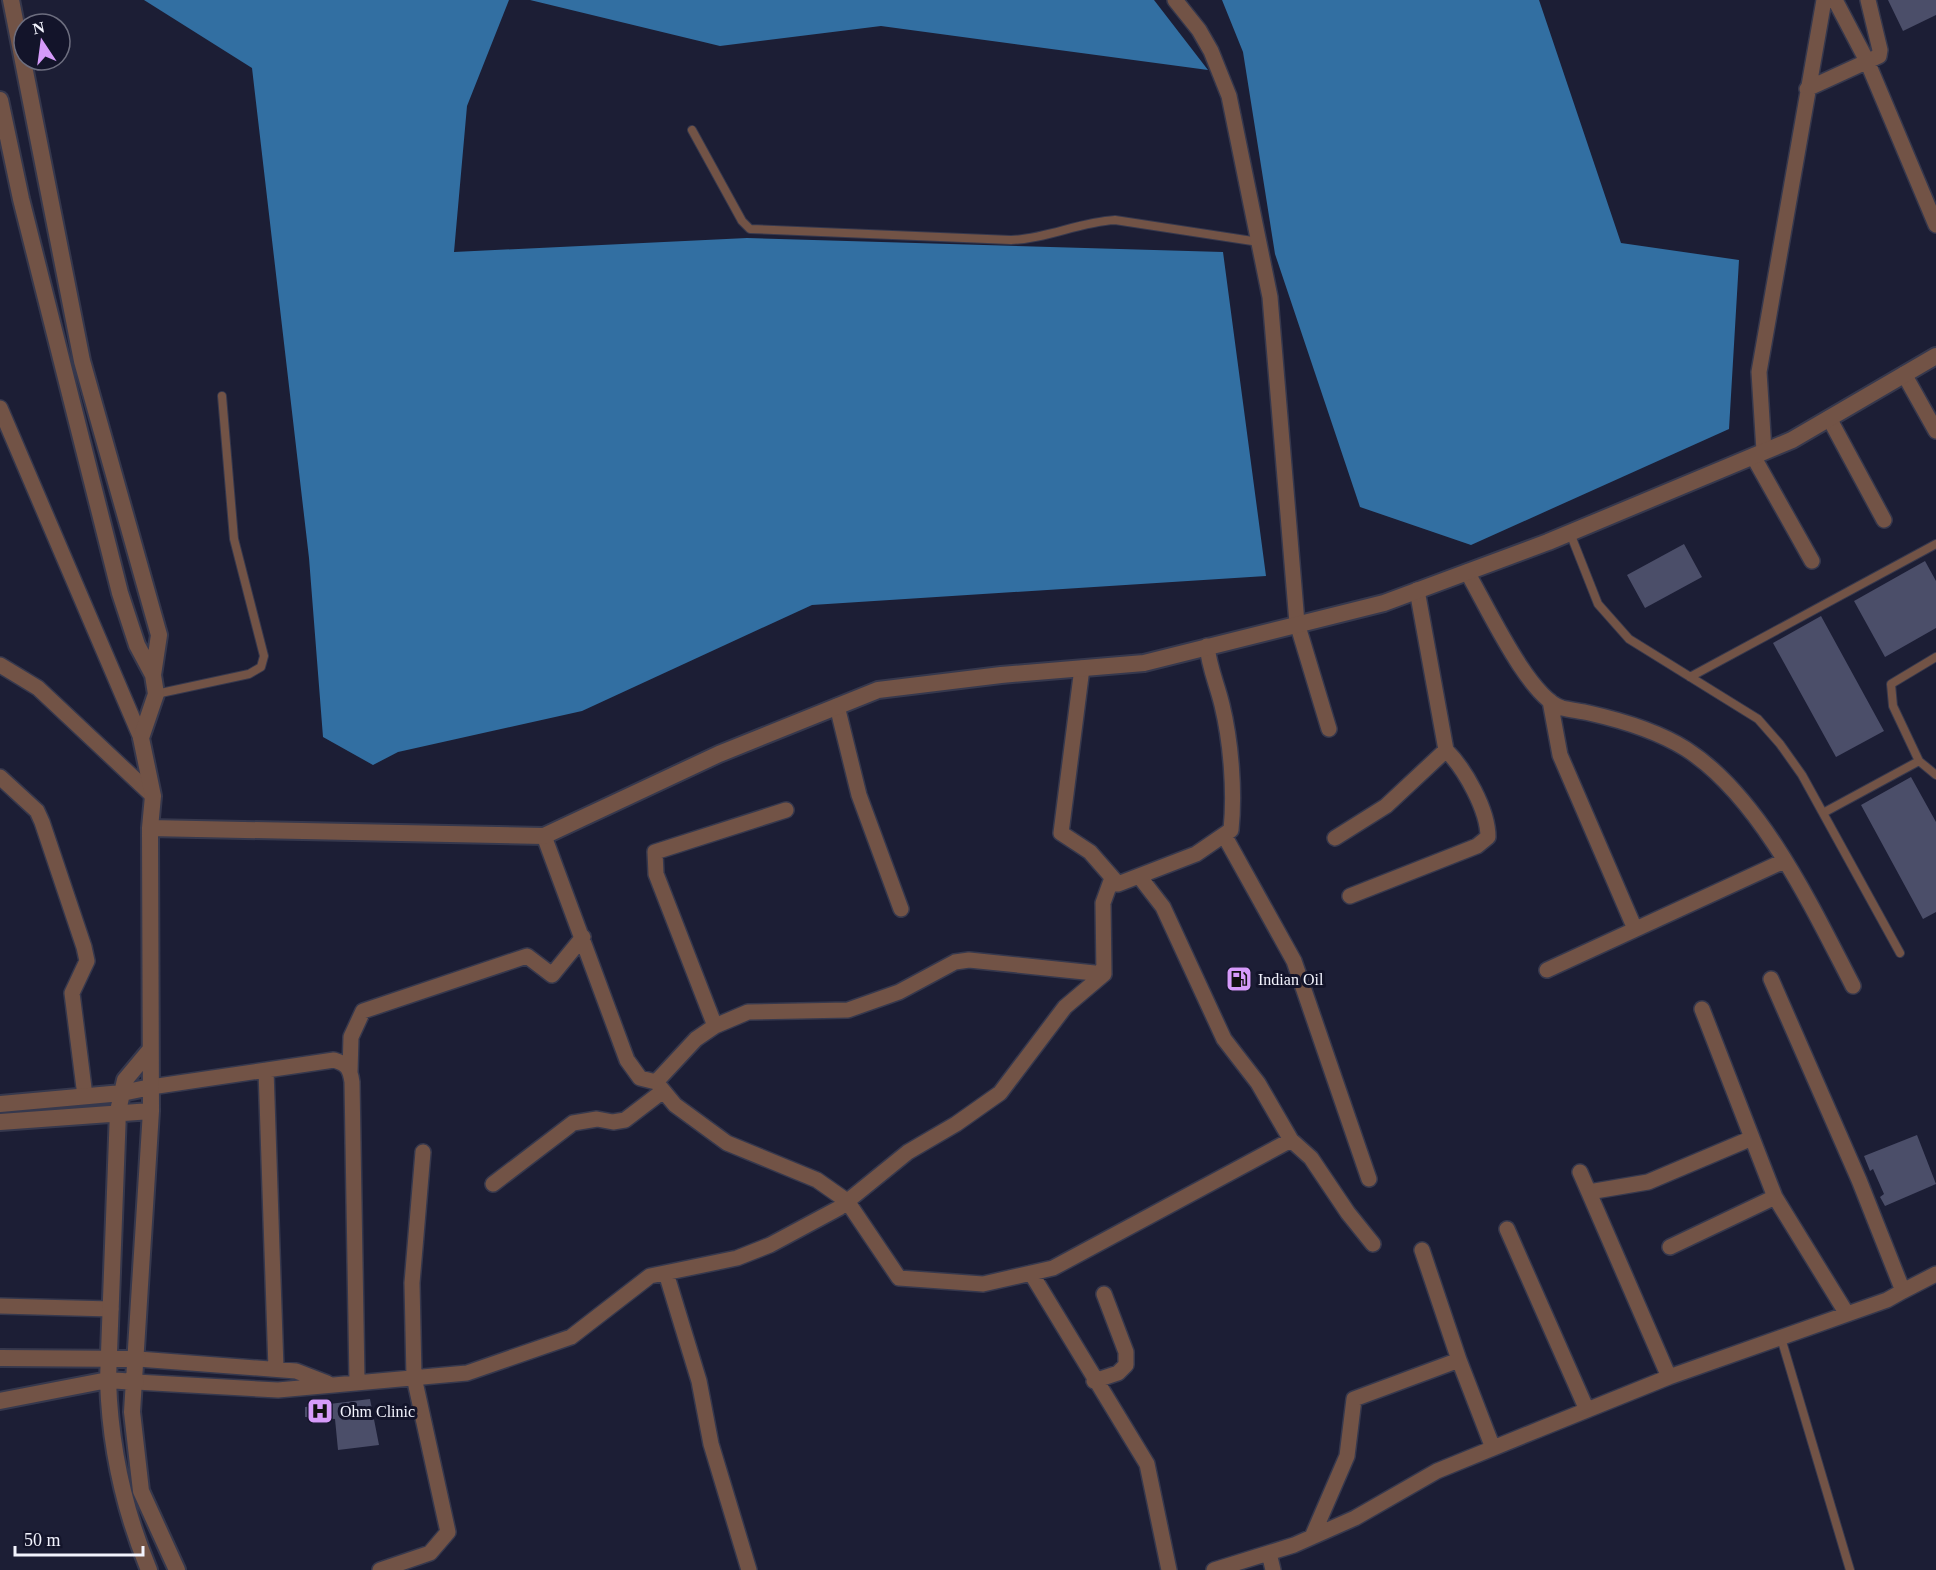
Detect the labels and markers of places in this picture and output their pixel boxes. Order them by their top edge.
fuel station icon: Indian Oil [1224,964,1254,994]
place label: Indian Oil [1258,971,1324,988]
hospital icon: Ohm Clinic [305,1396,335,1426]
place label: Ohm Clinic [340,1403,415,1420]

